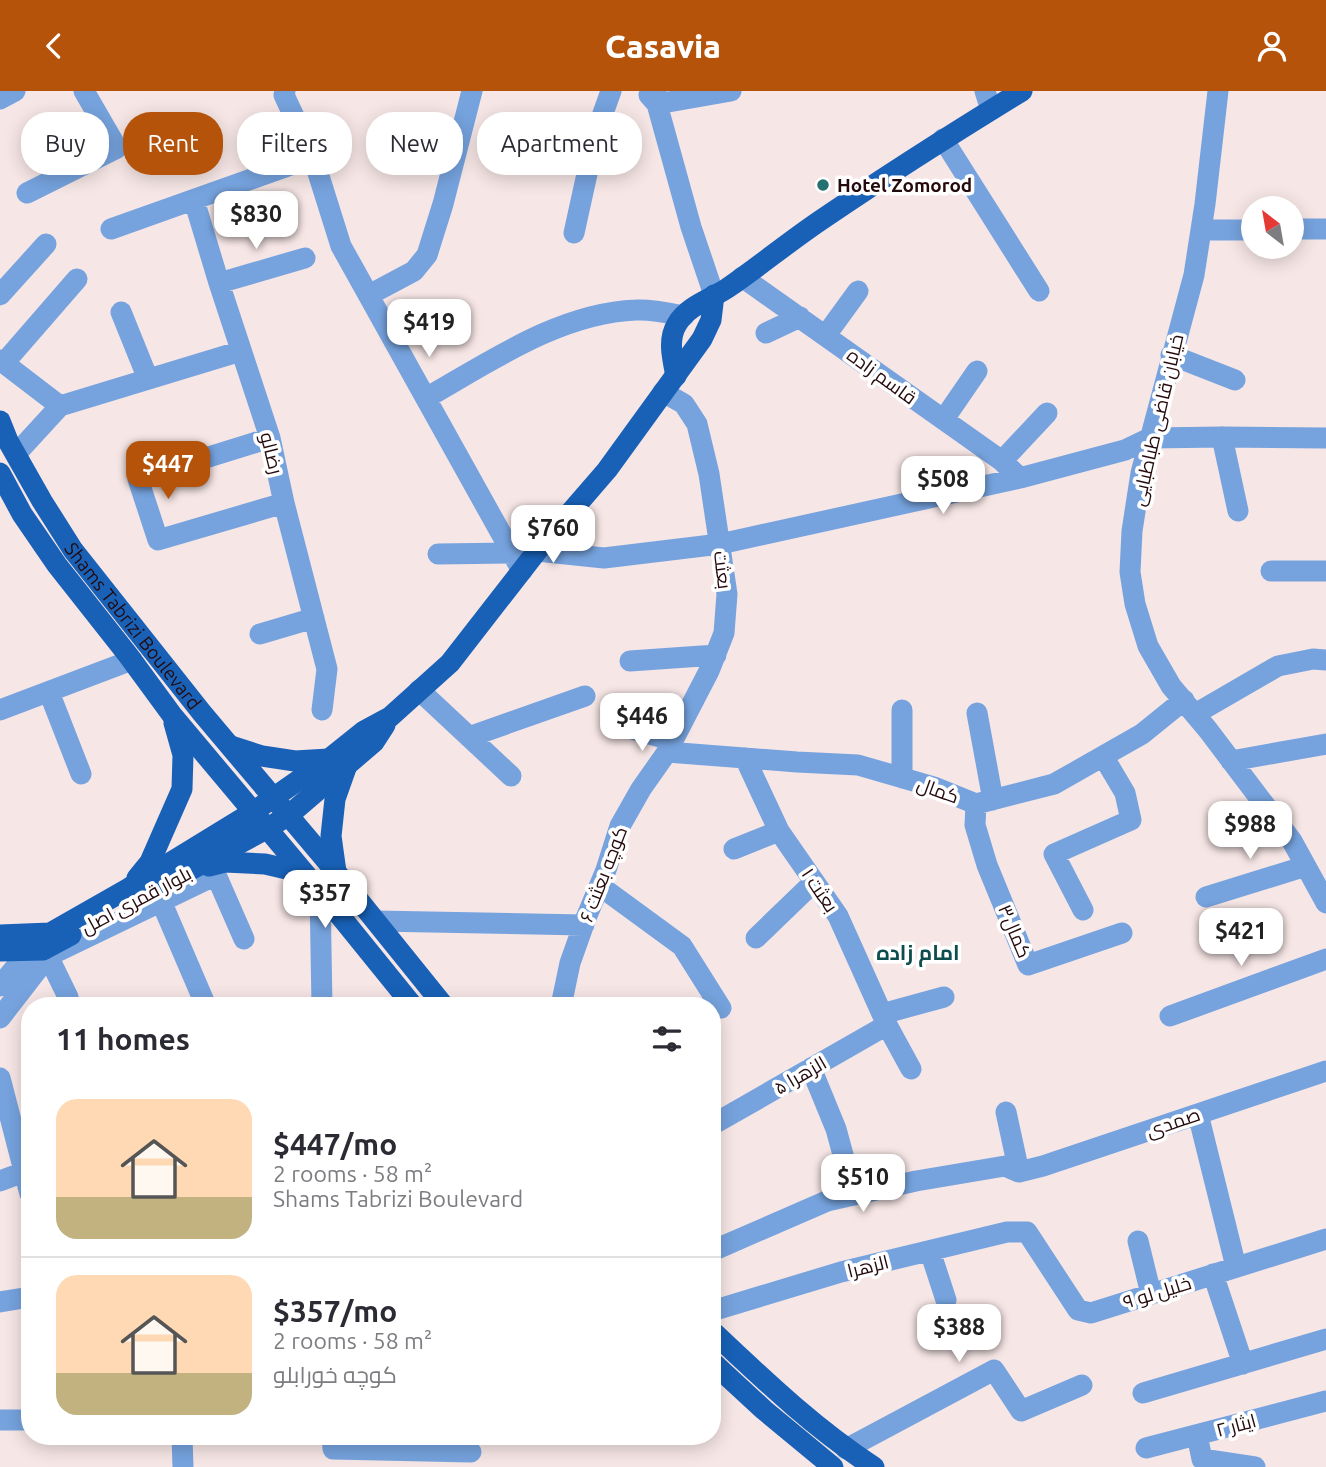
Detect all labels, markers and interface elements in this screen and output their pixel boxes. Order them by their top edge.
icon: back [35,27,73,65]
icon: person [1253,27,1291,65]
text: Casavia [605,28,721,64]
chip: Buy [21,112,109,175]
chip: Rent [123,112,223,175]
chip: Filters [237,112,352,175]
chip: New [366,112,463,175]
chip: Apartment [477,112,642,175]
place label: Hotel Zomorod [837,174,972,196]
marker: Hotel Zomorod [815,177,831,193]
pin: $830 [215,191,297,251]
north arrow [1241,196,1304,259]
map controls [1241,196,1304,259]
text: $830 [230,201,282,226]
pin: $419 [388,299,470,359]
text: $419 [403,309,455,334]
street label: خیابان قاضی طباطبایی [1127,332,1188,508]
street label: قاسم زاده [841,344,921,411]
street label: رضالو [255,430,288,476]
pin: $447 [127,441,209,501]
text: $447 [142,451,194,476]
pin: $508 [902,457,984,516]
text: $508 [917,466,969,491]
pin: $760 [512,505,594,565]
text: $760 [527,515,579,540]
street label: Shams Tabrizi Boulevard [60,538,206,714]
street label: بعثت [710,550,736,590]
pin: $446 [601,693,683,753]
text: $446 [616,703,668,728]
street label: کمال [914,772,962,809]
pin: $988 [1209,801,1291,861]
text: $988 [1224,811,1276,836]
street label: کوچه بعثت ۶ [575,823,633,926]
street label: بلوار قمری اصل [77,862,195,939]
street label: بعثت ۱ [797,864,843,916]
pin: $357 [284,871,366,930]
text: $357 [299,880,351,905]
street label: کمال۳ [993,901,1036,961]
pin: $421 [1200,909,1282,968]
text: $421 [1215,918,1267,943]
district label: امام زاده [876,940,960,967]
icon: filters [648,1020,686,1058]
text: 11 homes [56,1022,190,1056]
street label: الزهرا ۵ [770,1051,831,1100]
street label: صمدی [1143,1103,1203,1142]
icon: home [112,1127,196,1211]
text: $447/mo [273,1127,397,1161]
pin: $510 [822,1155,904,1214]
text: 2 rooms · 58 m² [273,1161,432,1186]
text: $510 [837,1164,889,1189]
text: Shams Tabrizi Boulevard [273,1186,523,1211]
street label: الزهرا [845,1250,891,1283]
street label: خلیل لو ۹ [1120,1271,1194,1314]
text: $357/mo [273,1294,397,1328]
icon: home [112,1303,196,1387]
pin: $388 [918,1305,1000,1364]
text: $388 [933,1314,985,1339]
text: 2 rooms · 58 m² [273,1328,432,1353]
text: کوچه خورابلو [273,1362,397,1387]
street label: ایثار ۲ [1213,1409,1259,1442]

